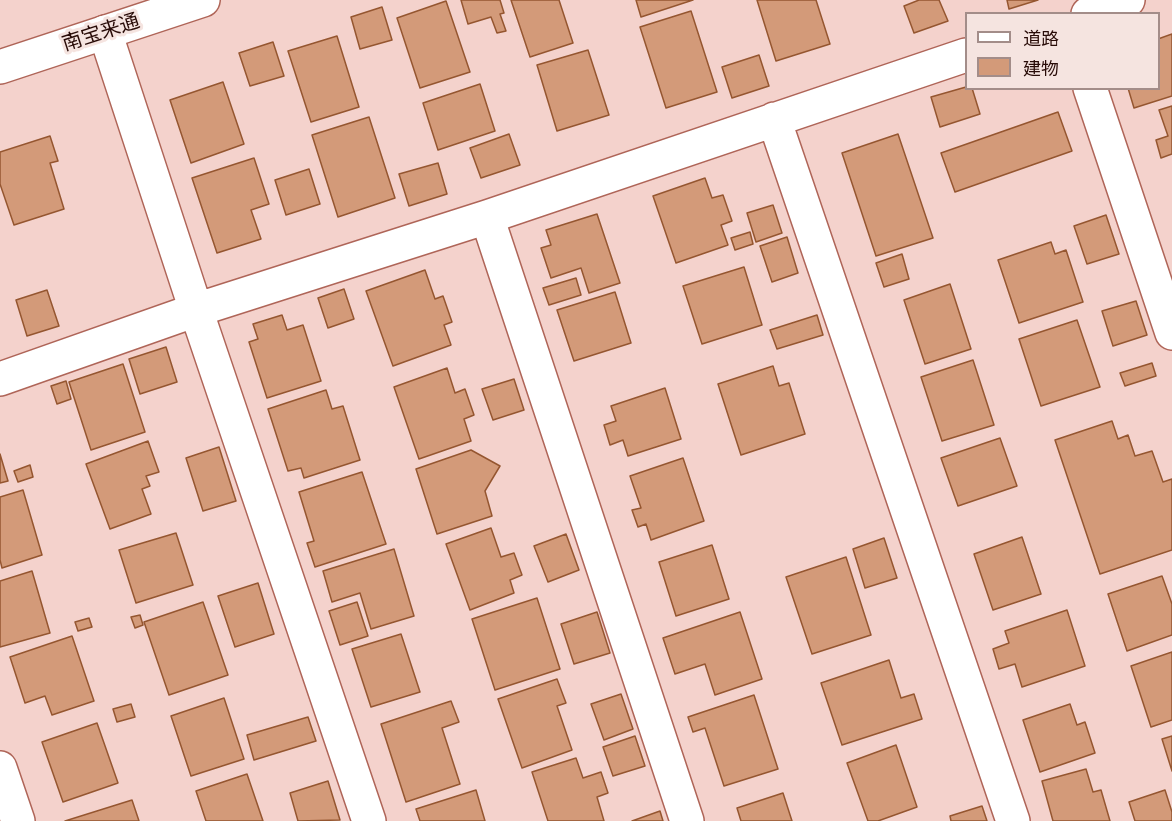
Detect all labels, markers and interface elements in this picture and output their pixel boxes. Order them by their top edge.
street label: 南宝来通 [59,9,143,57]
legend [965,12,1160,90]
text: 道路 [1023,28,1059,50]
text: 建物 [1023,58,1059,80]

